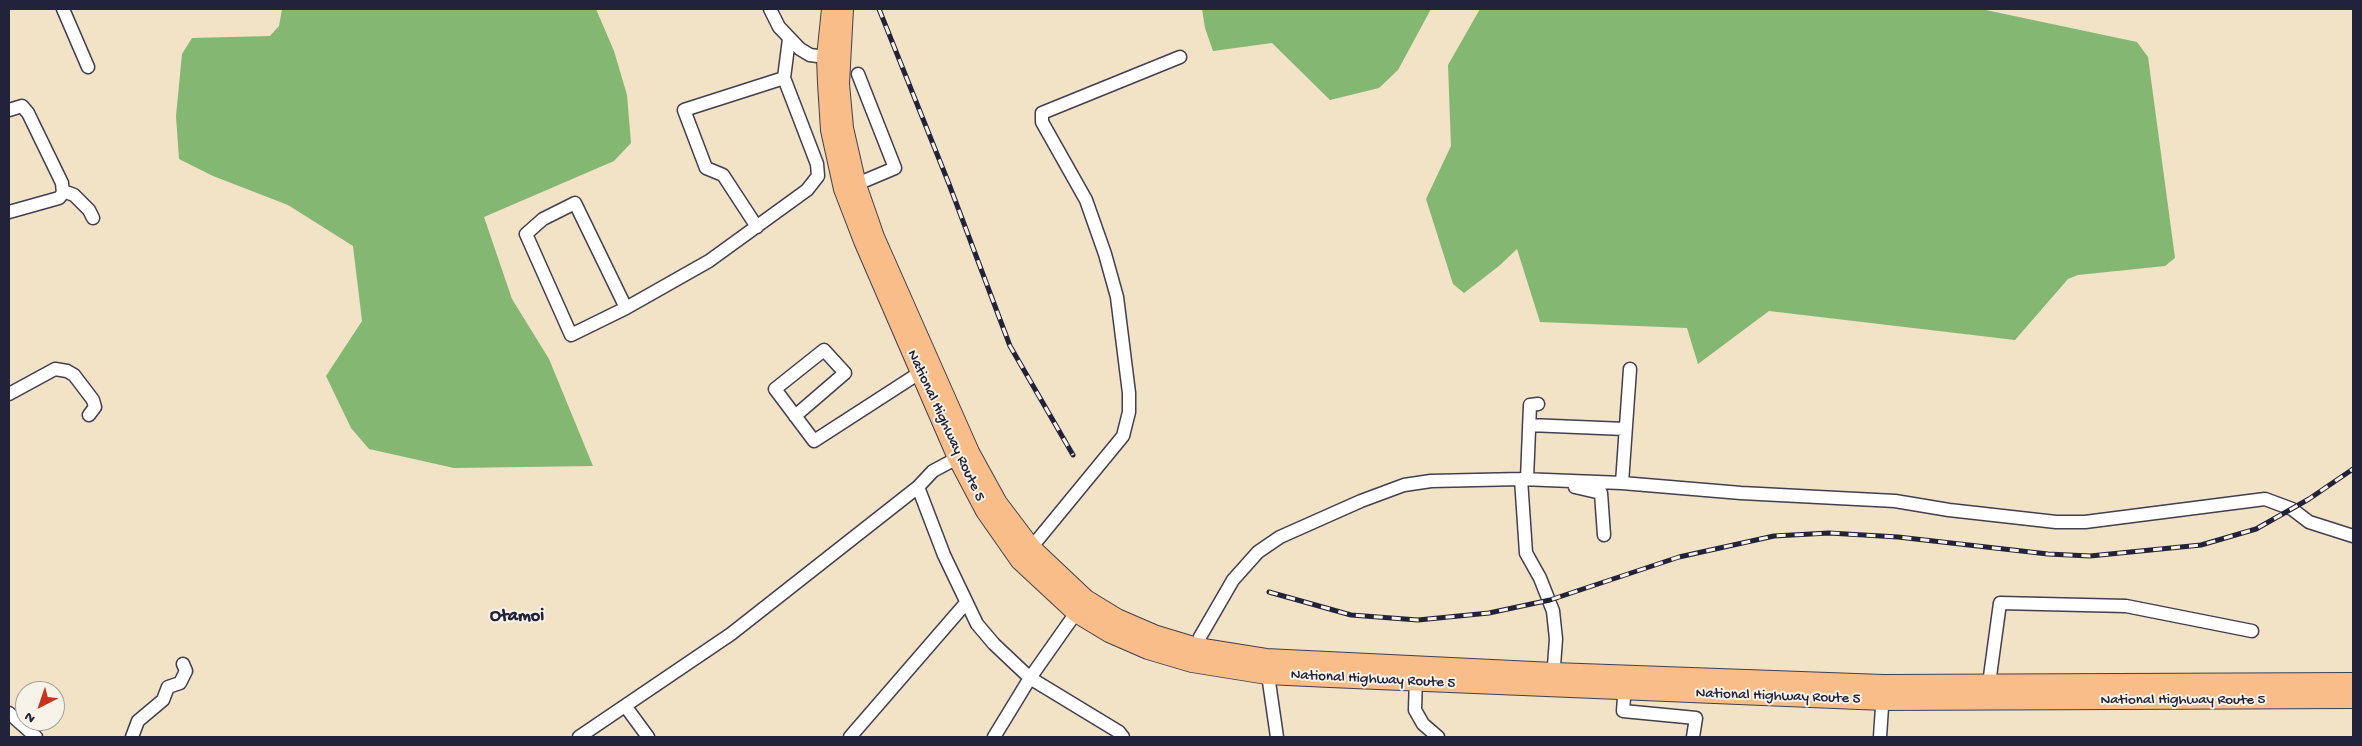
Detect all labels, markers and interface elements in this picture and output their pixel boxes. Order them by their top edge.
street label: National Highway Route 5 [902,347,988,505]
district label: Otamoi [490,606,544,628]
street label: National Highway Route 5 [1290,667,1456,693]
north arrow [15,681,65,731]
street label: National Highway Route 5 [1695,685,1861,709]
street label: National Highway Route 5 [2101,692,2265,710]
text: N [21,708,40,726]

